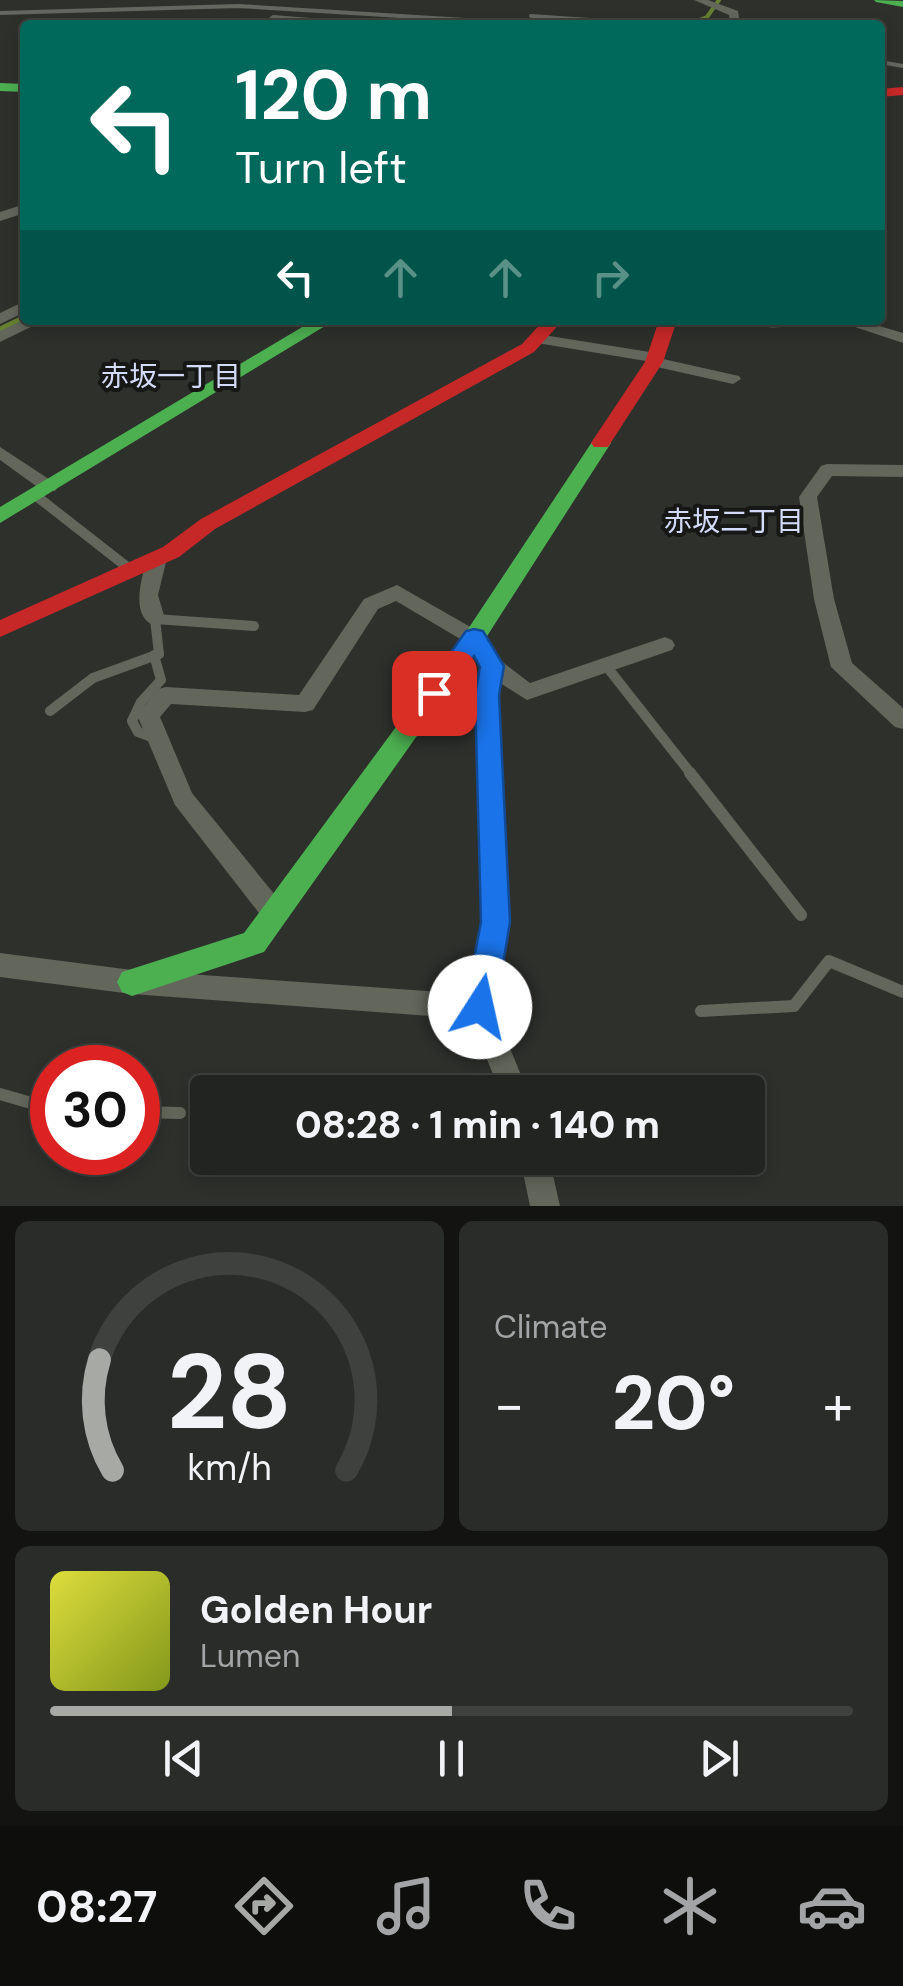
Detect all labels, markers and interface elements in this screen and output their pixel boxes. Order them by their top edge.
text: 120 m [235,50,432,141]
icon: left [70,60,200,190]
text: Turn left [235,138,407,197]
icon: left [268,250,323,305]
icon: ahead [373,250,428,305]
icon: ahead [478,250,533,305]
icon: right [583,250,638,305]
district label: 赤坂一丁目 [101,358,241,395]
district label: 赤坂二丁目 [664,503,804,540]
pin [392,651,477,736]
icon: arrive [407,666,462,721]
position arrow [428,955,532,1059]
speed limit sign: 30 [30,1045,160,1175]
text: 08:28 · 1 min · 140 m [295,1100,660,1150]
text: Climate [494,1306,608,1348]
text: 28 [167,1325,292,1460]
text: 20° [612,1355,735,1452]
text: − [494,1369,524,1441]
text: + [823,1369,853,1441]
text: km/h [187,1445,272,1491]
text: Golden Hour [200,1585,432,1635]
text: Lumen [200,1635,300,1677]
icon: previous [156,1731,211,1786]
icon: pause [424,1731,479,1786]
icon: next [692,1731,747,1786]
icon: directions [229,1871,299,1941]
icon: music [371,1871,441,1941]
icon: phone [513,1871,583,1941]
icon: climate [655,1871,725,1941]
icon: car [797,1871,867,1941]
text: 08:27 [36,1877,157,1936]

